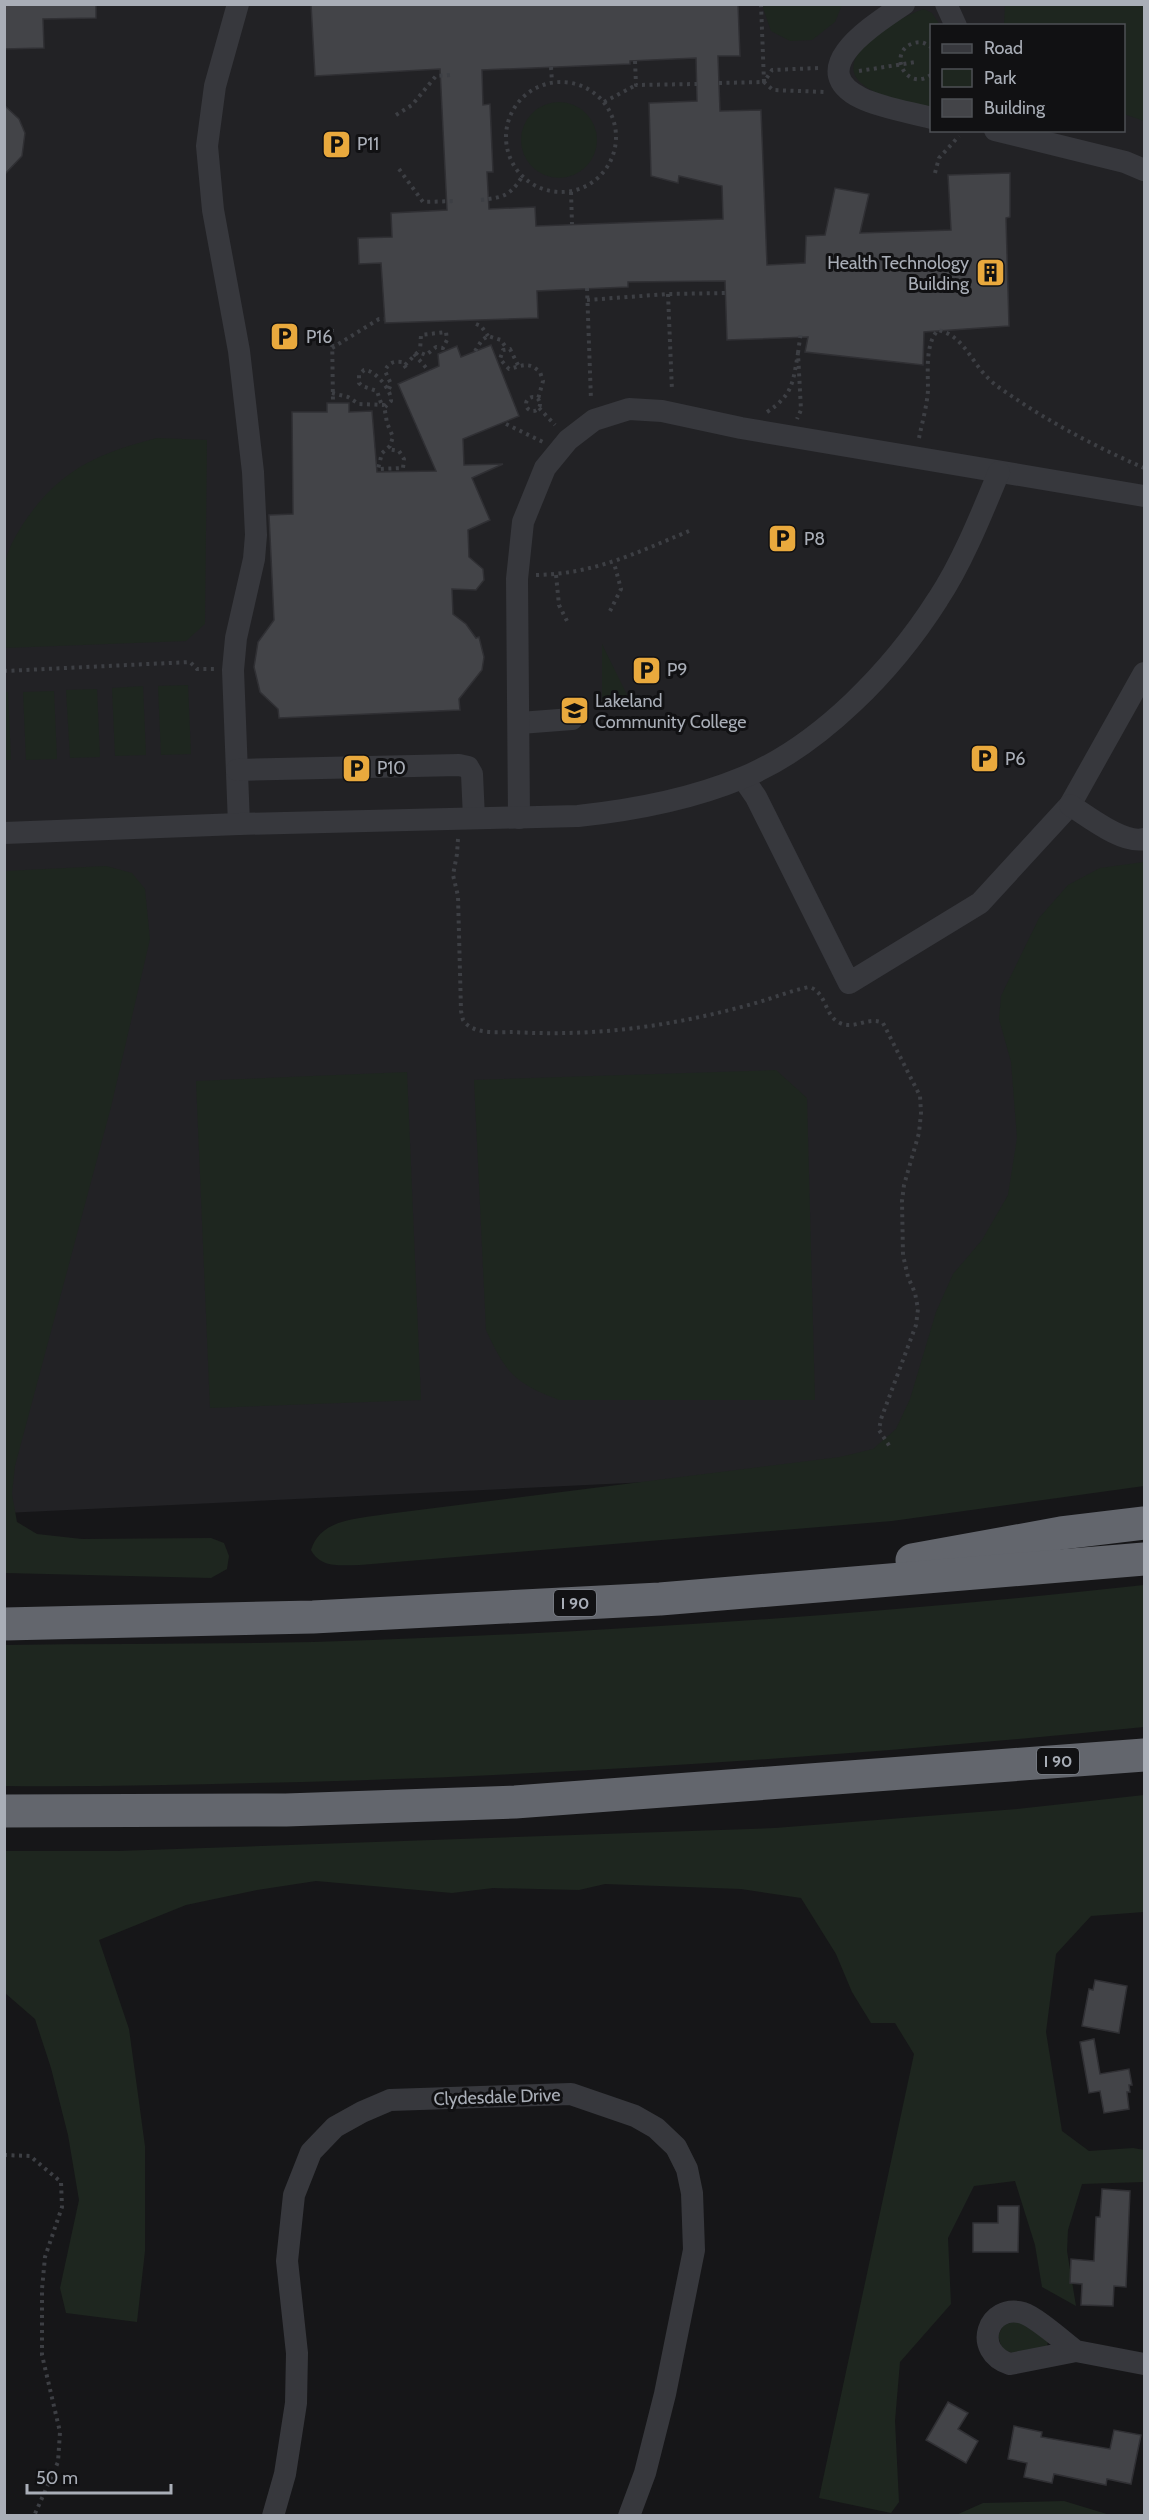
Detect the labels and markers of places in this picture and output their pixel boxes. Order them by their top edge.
parking icon: P11 [320,128,352,160]
place label: P11 [357,133,379,155]
place label: Health Technology Building [827,252,970,295]
building icon: Health Technology Building [974,257,1006,289]
parking icon: P16 [269,321,301,353]
place label: P16 [306,326,332,348]
parking icon: P8 [767,523,799,555]
place label: P8 [804,528,825,550]
parking icon: P9 [630,654,662,686]
place label: P9 [667,659,688,681]
place label: Lakeland Community College [595,690,746,733]
school or university icon: Lakeland Community College [558,695,590,727]
parking icon: P6 [968,743,1000,775]
place label: P6 [1005,748,1026,770]
parking icon: P10 [340,752,372,784]
place label: P10 [377,757,406,779]

